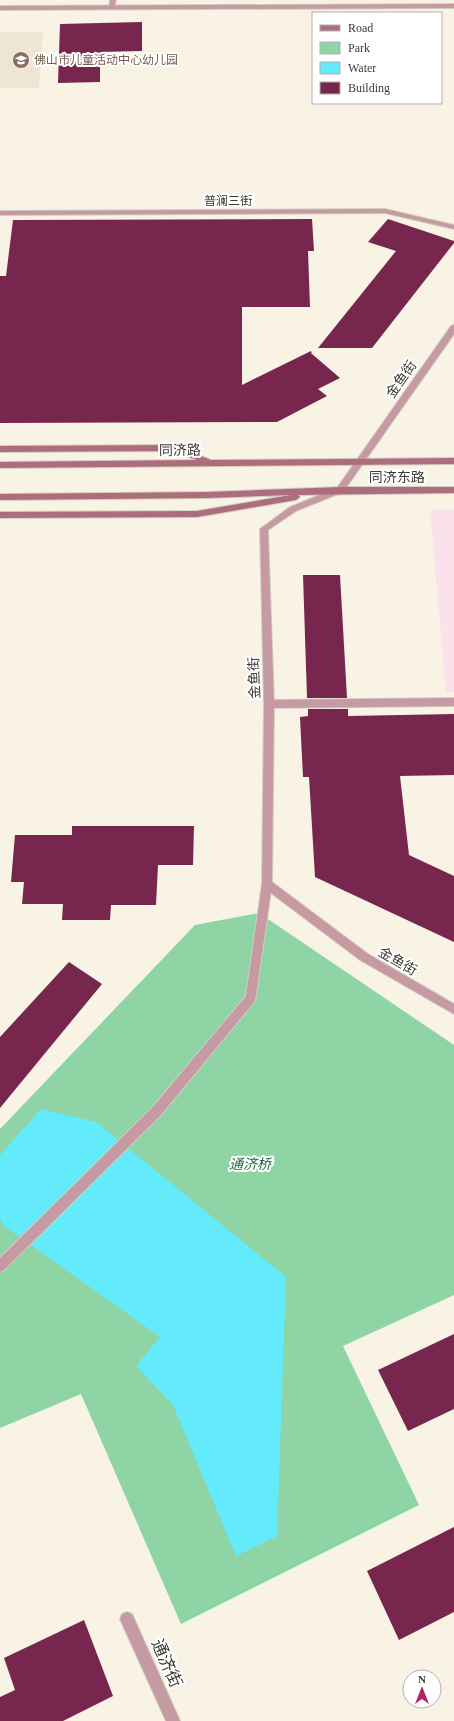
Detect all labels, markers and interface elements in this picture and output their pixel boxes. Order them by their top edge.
legend [312,12,442,104]
text: Road [348,21,373,35]
text: Park [348,41,370,55]
school or university icon: 佛山市儿童活动中心幼儿园 [11,50,31,70]
place label: 佛山市儿童活动中心幼儿园 [34,53,178,67]
text: Water [348,61,376,75]
text: Building [348,81,390,95]
street label: 普澜三街 [204,194,252,208]
street label: 金鱼街 [382,357,420,401]
street label: 同济路 [159,443,201,458]
street label: 同济东路 [369,470,425,485]
street label: 金鱼街 [245,657,263,699]
street label: 金鱼街 [376,944,420,978]
park label: 通济桥 [229,1157,273,1172]
street label: 通济街 [147,1636,186,1690]
north arrow [402,1669,442,1709]
text: N [418,1673,426,1685]

